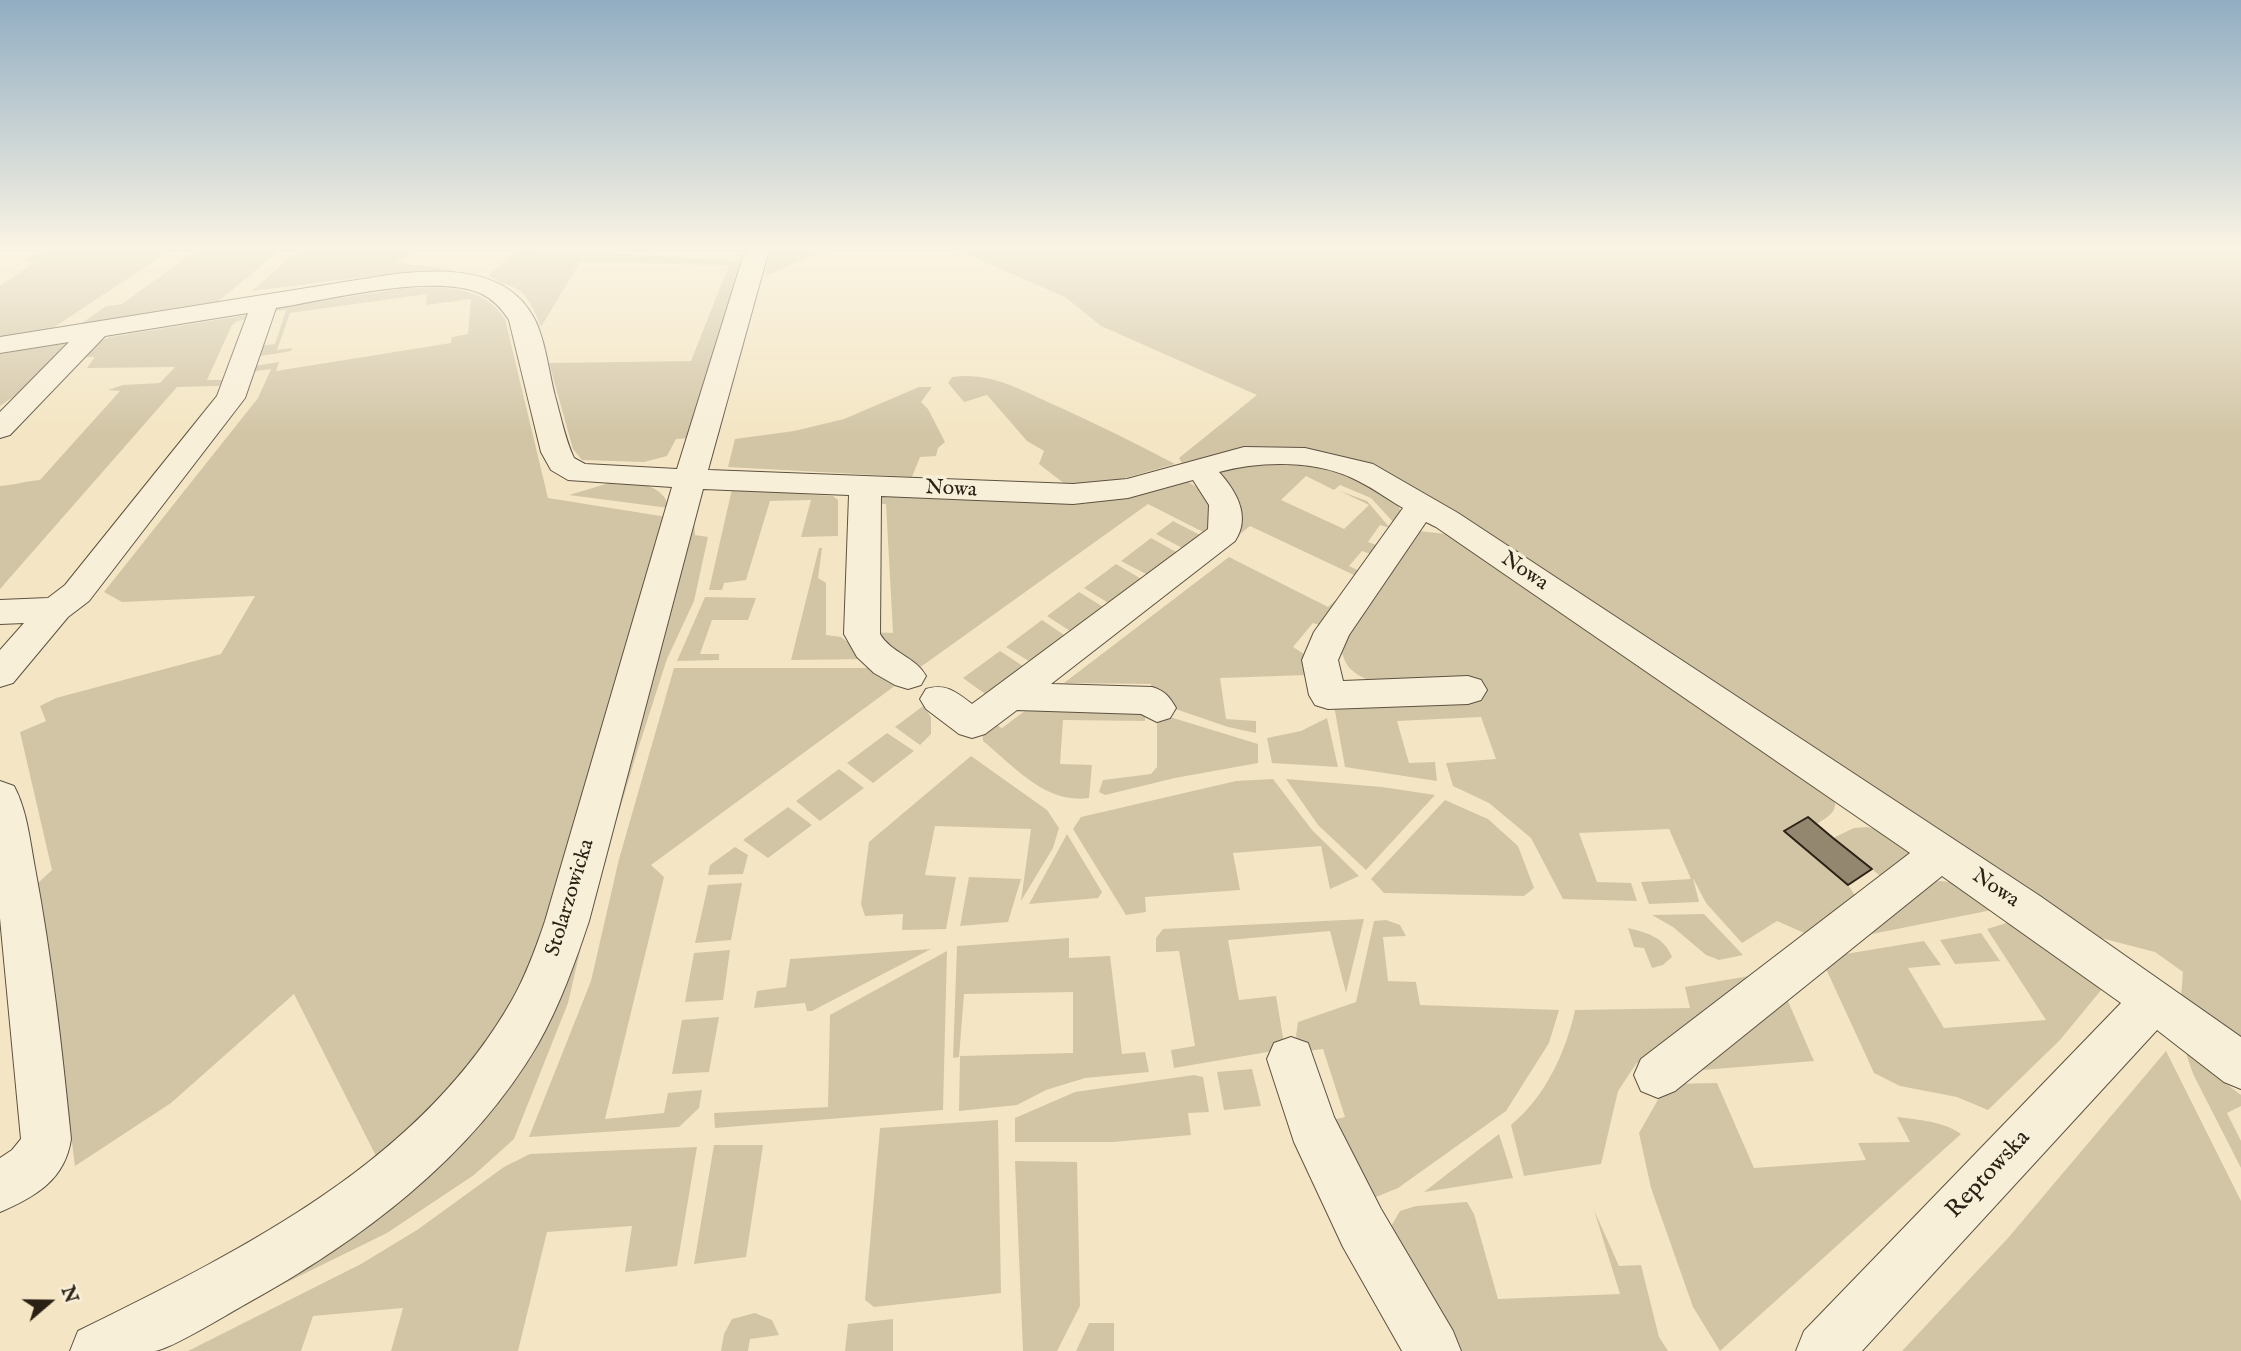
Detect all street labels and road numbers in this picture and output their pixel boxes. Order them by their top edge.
street label: Nowa [925,476,977,504]
street label: Nowa [1496,547,1552,597]
street label: Stolarzowicka [541,836,601,960]
street label: Nowa [1967,864,2023,914]
street label: Reptowska [1941,1125,2037,1225]

